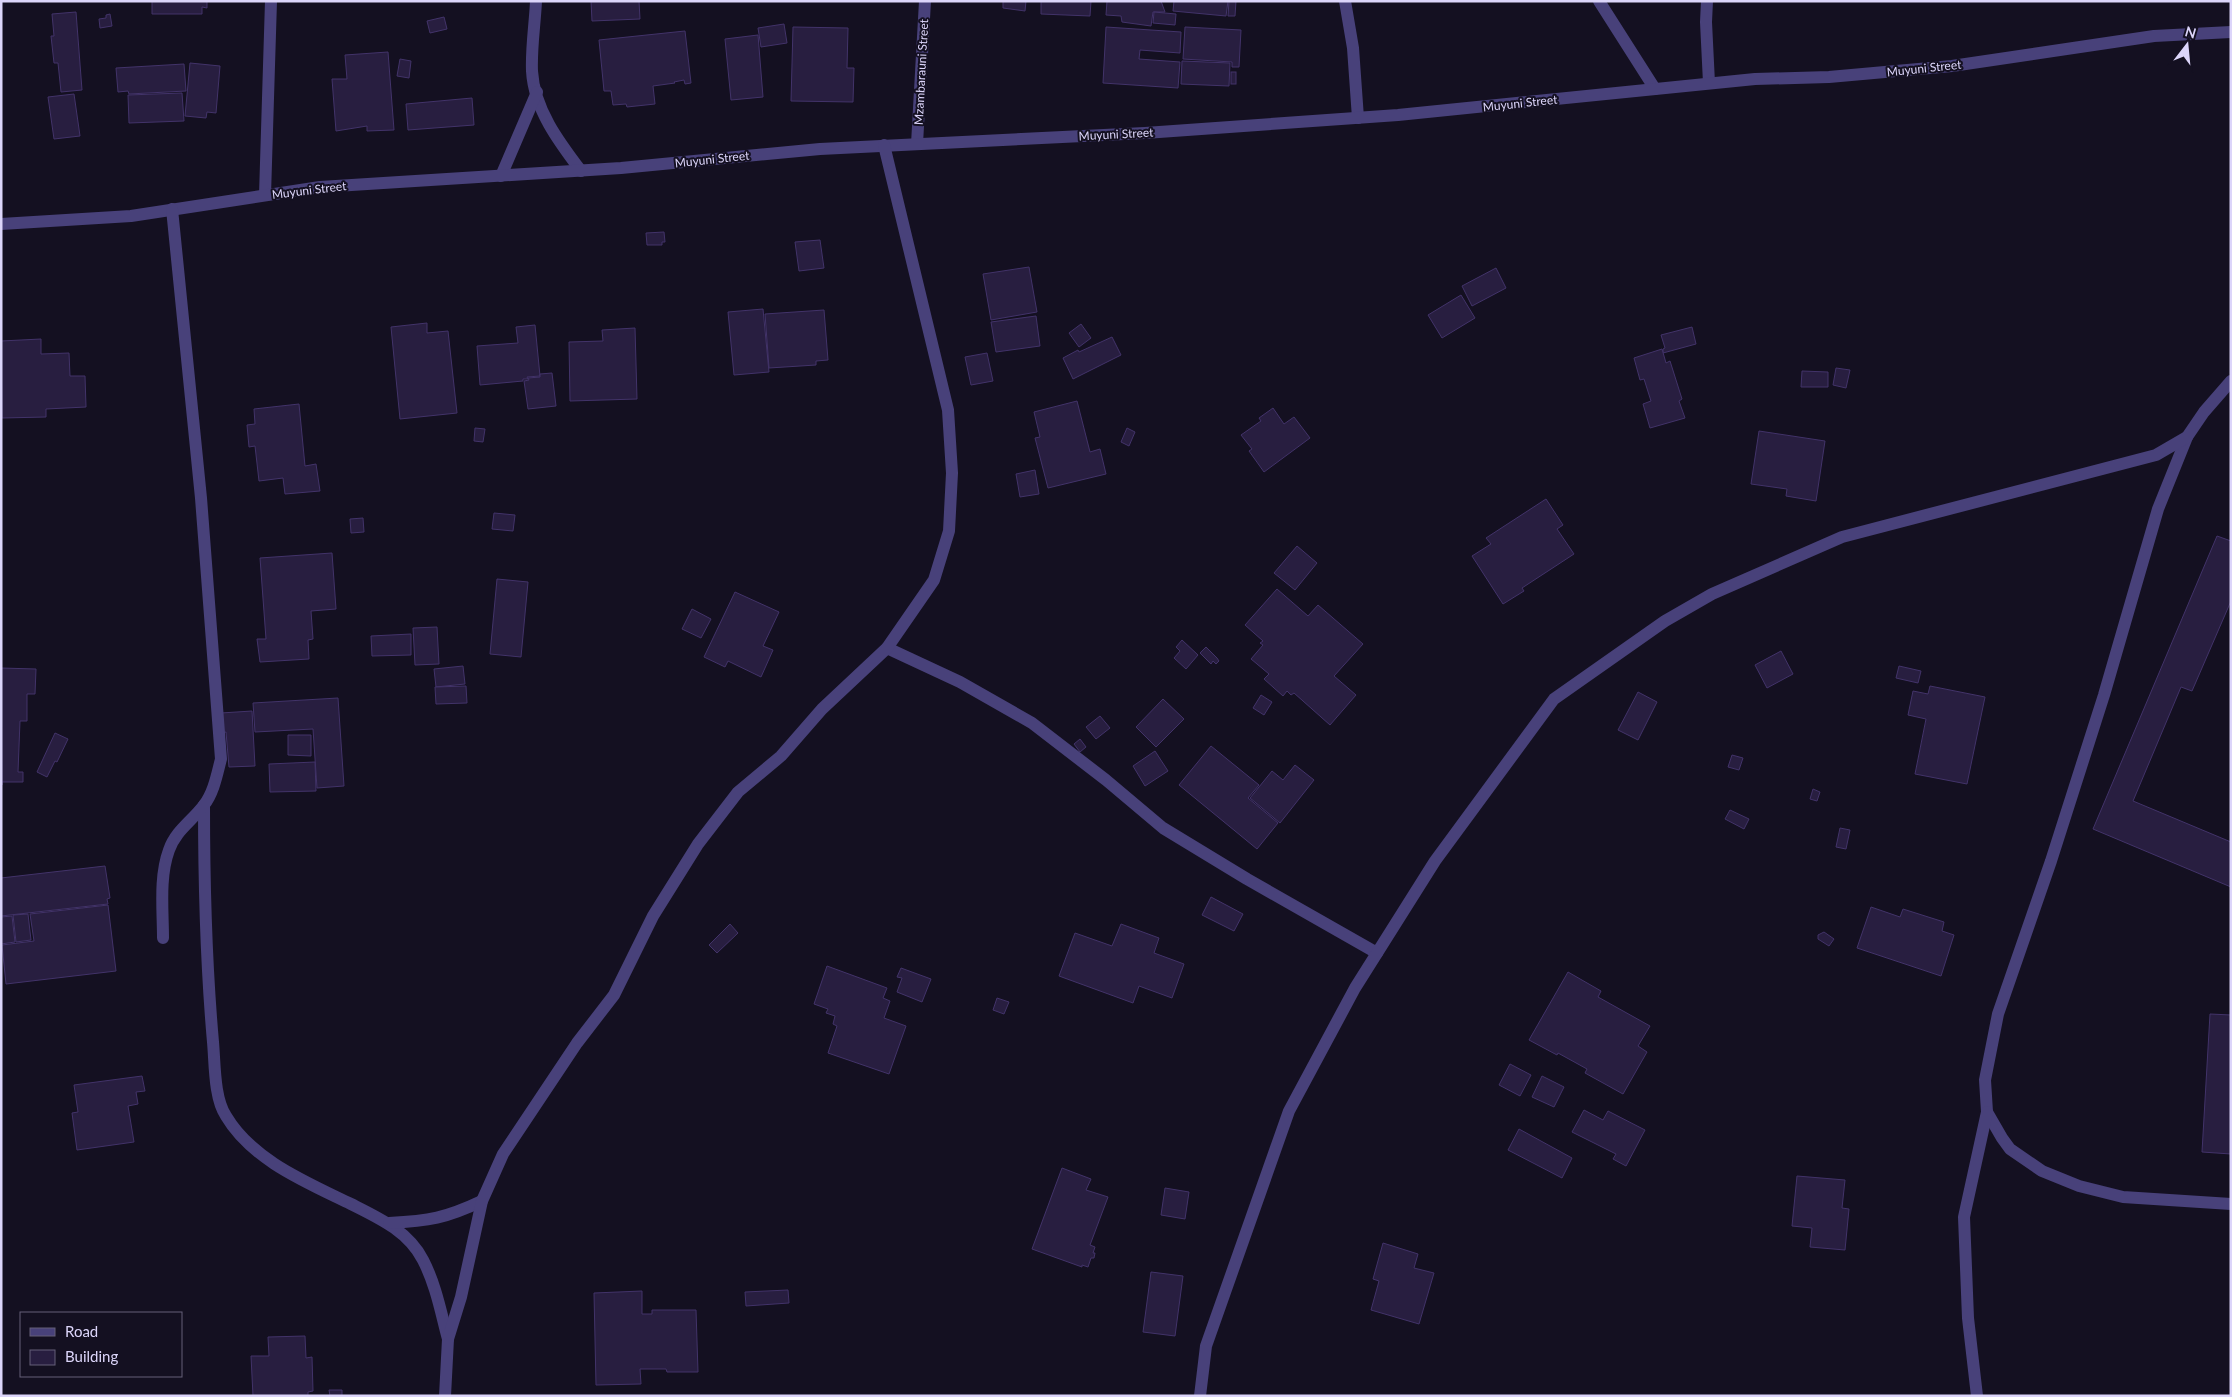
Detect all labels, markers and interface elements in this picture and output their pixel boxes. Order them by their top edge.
street label: Mzambarauni Street [911,18,931,125]
north arrow [2162,20,2212,70]
text: N [2183,22,2198,42]
street label: Muyuni Street [1886,57,1963,79]
street label: Muyuni Street [1482,92,1559,114]
street label: Muyuni Street [1078,125,1154,143]
street label: Muyuni Street [674,148,751,170]
street label: Muyuni Street [271,178,348,202]
legend [20,1312,182,1377]
text: Road [65,1322,98,1340]
text: Building [65,1347,118,1365]

